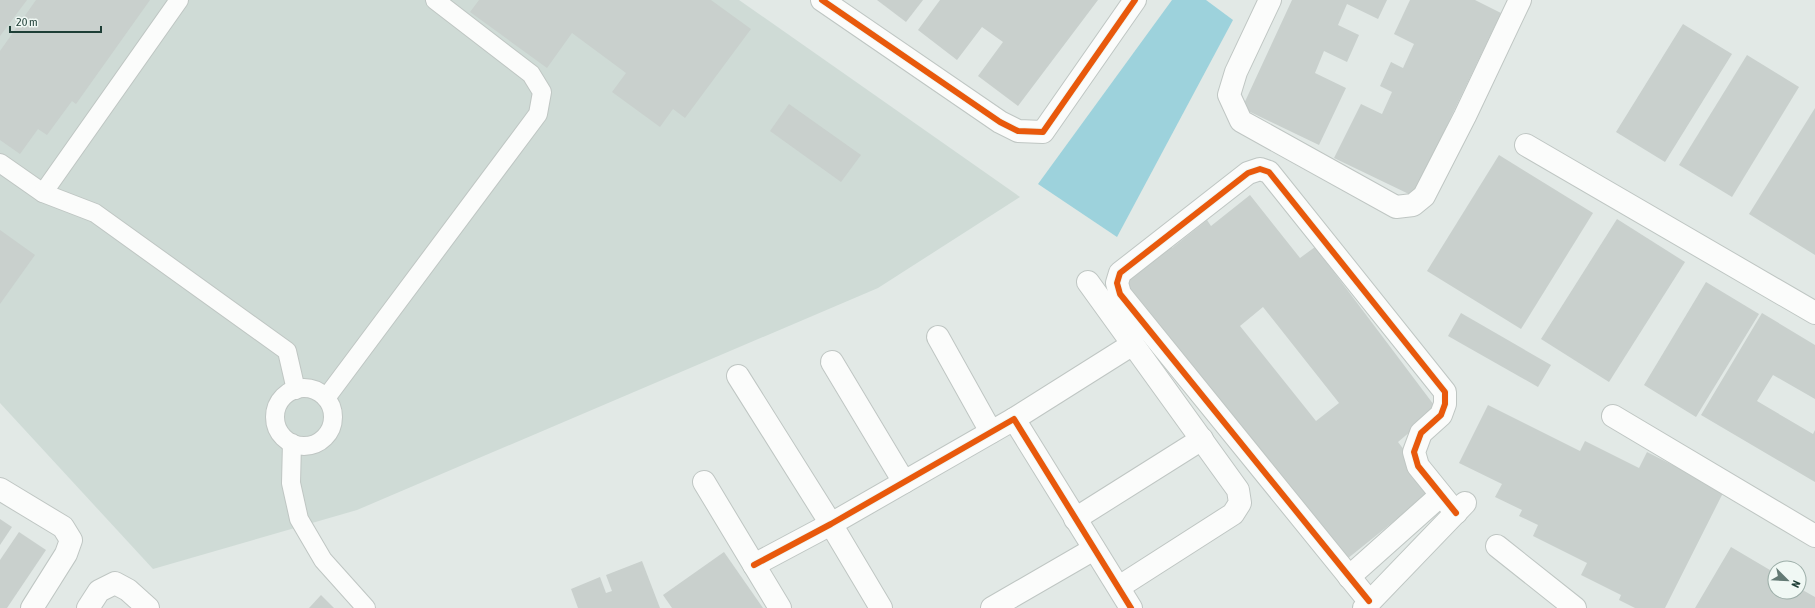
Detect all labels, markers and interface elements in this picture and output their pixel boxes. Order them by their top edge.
scale bar [10,8,101,34]
text: 20 m [16,15,38,29]
north arrow [1767,560,1807,600]
text: N [1789,579,1803,589]

